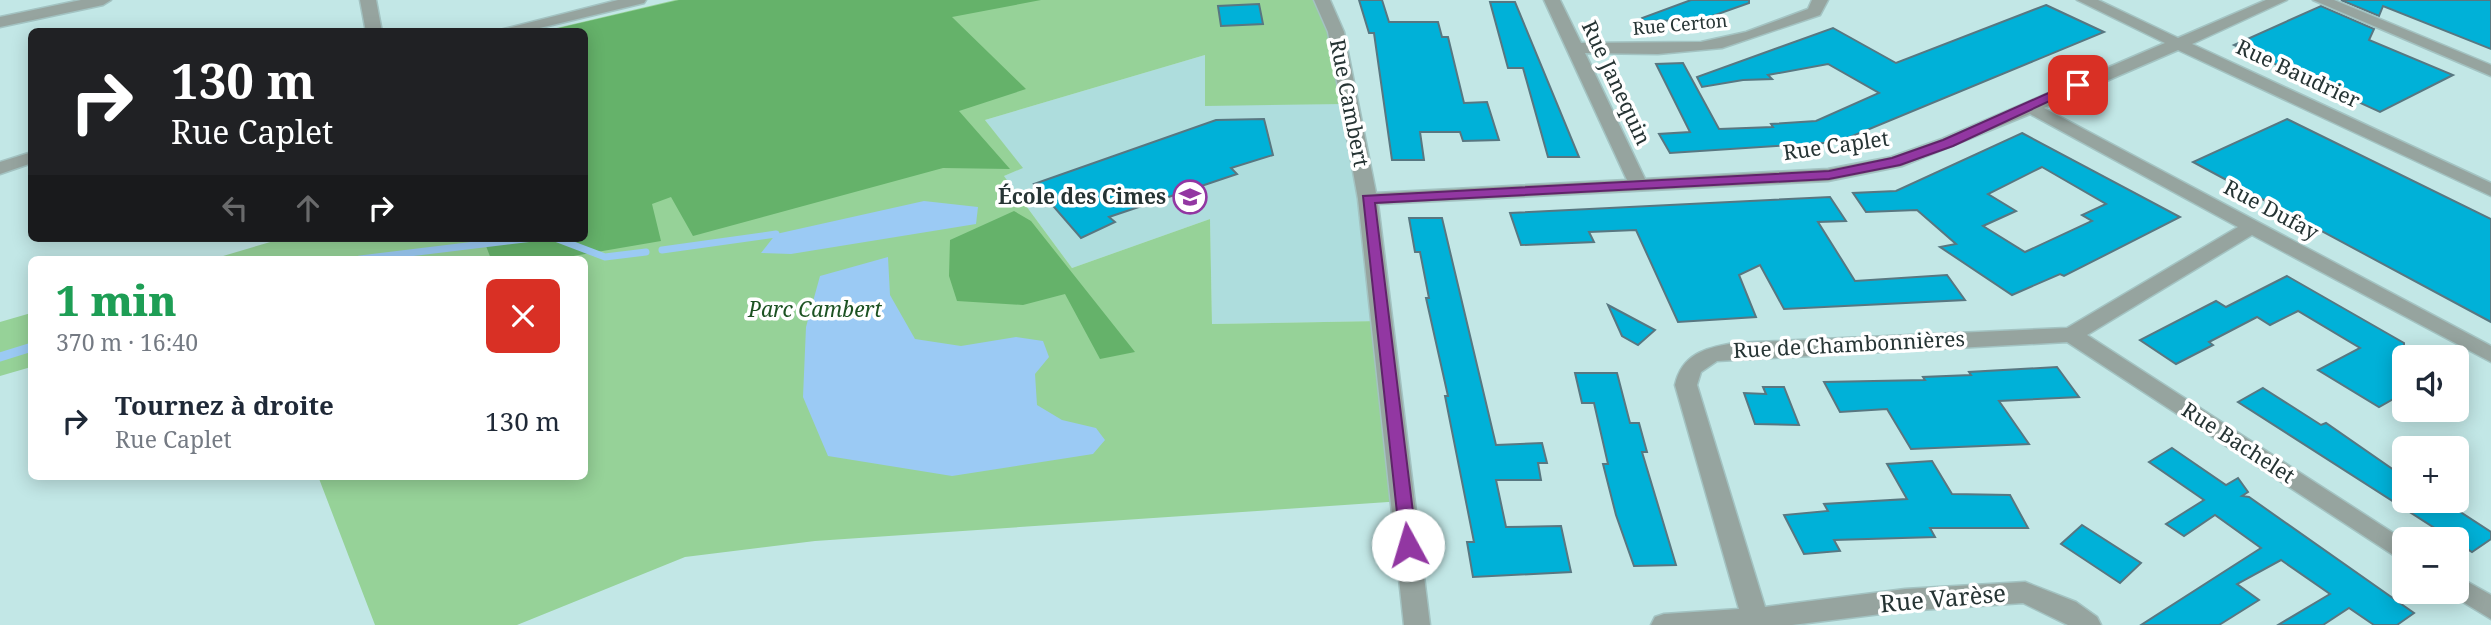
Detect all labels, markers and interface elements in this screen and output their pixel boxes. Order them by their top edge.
street label: Rue Certon [1632,8,1729,40]
street label: Rue Janequin [1576,16,1658,149]
street label: Rue Baudrier [2232,32,2365,114]
street label: Rue Cambert [1324,36,1376,169]
text: 130 m [171,47,315,113]
pin [2048,55,2108,115]
icon: right [56,56,147,147]
icon: arrive [2059,66,2097,104]
text: Rue Caplet [171,110,333,153]
street label: Rue Caplet [1781,124,1891,166]
street label: Rue Dufay [2219,172,2324,246]
school or university icon: École des Cimes [1171,178,1209,216]
place label: École des Cimes [998,182,1166,210]
icon: left [216,189,254,227]
icon: ahead [289,189,327,227]
icon: right [362,189,400,227]
text: 1 min [56,271,177,328]
button: close [486,279,560,353]
park label: Parc Cambert [747,295,882,323]
street label: Rue de Chambonnières [1732,324,1965,364]
text: 370 m · 16:40 [56,326,198,358]
map controls [2392,345,2469,604]
button: sound [2392,345,2469,422]
text: Tournez à droite [115,387,334,423]
street label: Rue Bachelet [2177,395,2300,489]
icon: right [56,402,94,440]
text: 130 m [485,403,560,439]
text: Rue Caplet [115,423,232,455]
button: + [2392,436,2469,513]
position arrow [1371,508,1445,582]
button: − [2392,527,2469,604]
street label: Rue Varèse [1879,576,2007,619]

